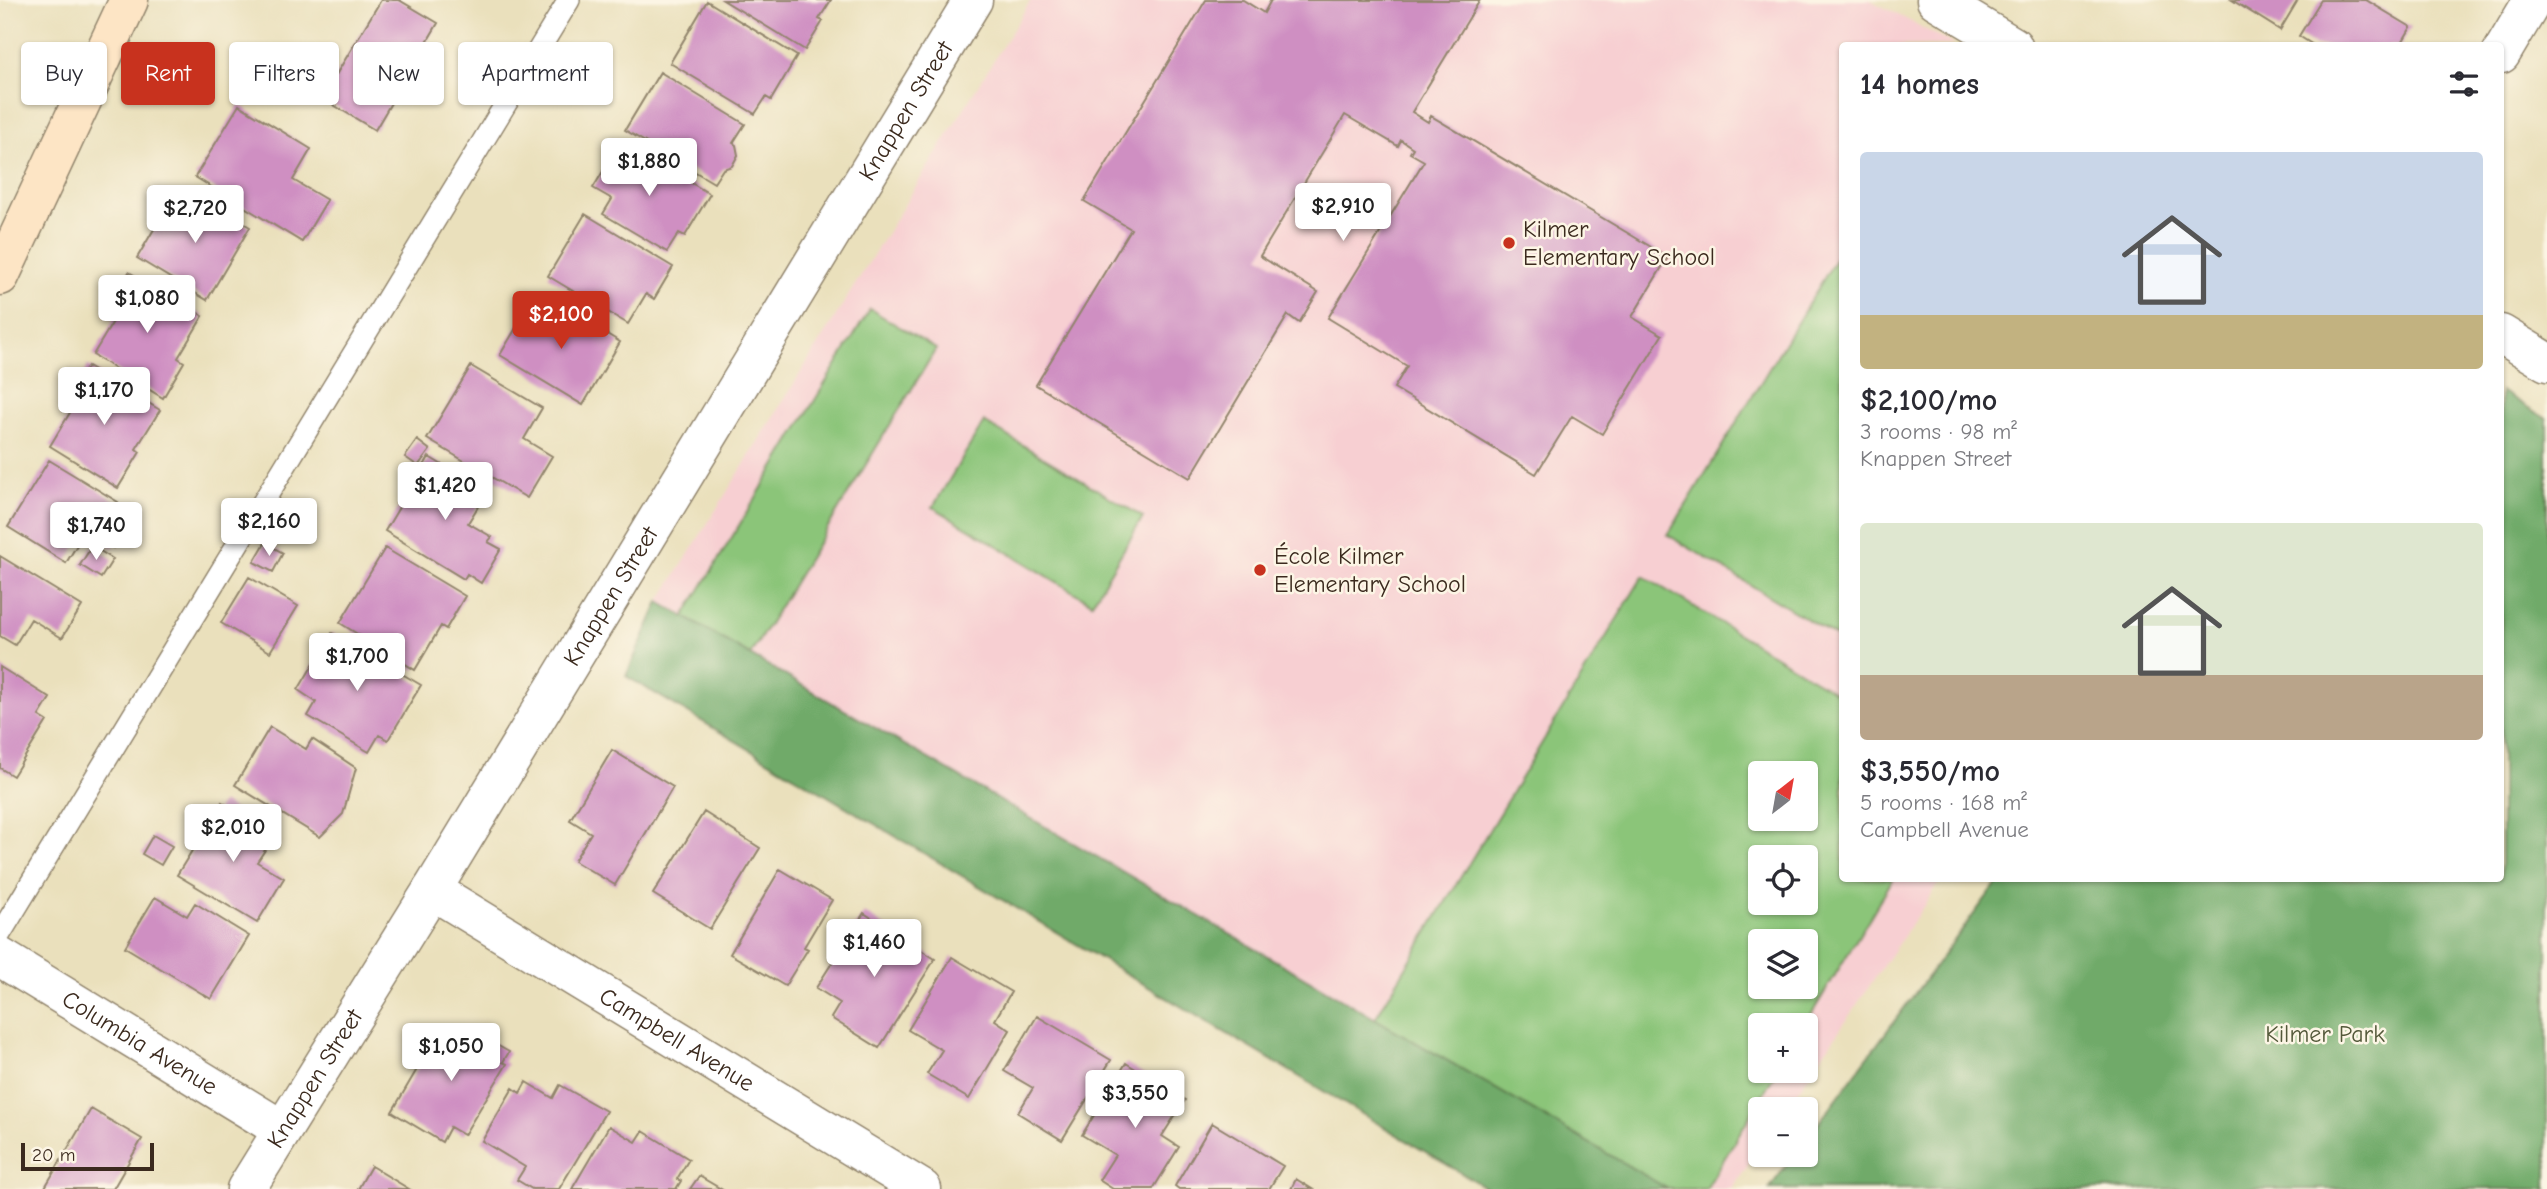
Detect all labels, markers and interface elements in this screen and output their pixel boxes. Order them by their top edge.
street label: Knappen Street [853,35,959,186]
chip: Buy [21,42,107,105]
chip: Rent [121,42,215,105]
chip: Filters [229,42,339,105]
chip: New [353,42,444,105]
chip: Apartment [458,42,613,105]
icon: filters [2445,65,2483,103]
text: 14 homes [1860,67,1979,102]
pin: $1,880 [592,138,706,198]
text: $1,880 [617,147,681,174]
pin: $2,910 [1286,184,1400,243]
pin: $2,720 [138,186,252,245]
text: $2,910 [1311,192,1375,219]
text: $2,720 [163,194,227,221]
icon: home [2109,197,2235,323]
place label: Kilmer Elementary School [1523,215,1715,271]
marker: Kilmer Elementary School [1501,235,1517,251]
pin: $1,080 [90,276,204,335]
text: $1,080 [114,284,180,311]
pin: $2,100 [504,292,618,351]
text: $2,100 [528,300,594,327]
pin: $1,170 [47,368,161,427]
text: $1,170 [74,376,134,403]
text: $2,100/mo [1860,383,1997,418]
text: 3 rooms · 98 m² [1860,418,2017,445]
text: Knappen Street [1860,445,2011,472]
pin: $1,420 [388,462,502,522]
text: $1,420 [414,471,476,498]
pin: $2,160 [212,498,326,558]
pin: $1,740 [39,503,153,562]
text: $2,160 [237,507,301,534]
text: $1,740 [66,511,126,538]
street label: Knappen Street [558,520,664,671]
place label: École Kilmer Elementary School [1274,542,1466,598]
marker: École Kilmer Elementary School [1252,562,1268,578]
icon: home [2109,568,2235,694]
pin: $1,700 [300,634,414,693]
text: $1,700 [325,642,389,669]
text: $3,550/mo [1860,754,2000,789]
north arrow [1748,761,1818,831]
map controls [1748,761,1818,1167]
text: 5 rooms · 168 m² [1860,789,2027,816]
pin: $2,010 [176,804,290,864]
text: $2,010 [200,813,266,840]
text: Campbell Avenue [1860,816,2029,843]
button: locate [1748,845,1818,915]
pin: $1,460 [817,920,931,979]
text: $1,460 [842,928,906,955]
button: layers [1748,929,1818,999]
street label: Campbell Avenue [594,982,760,1097]
street label: Columbia Avenue [57,985,223,1101]
street label: Knappen Street [261,1003,369,1153]
button: + [1748,1013,1818,1083]
park label: Kilmer Park [2265,1020,2385,1048]
pin: $1,050 [394,1024,508,1083]
text: $1,050 [418,1032,484,1059]
pin: $3,550 [1078,1070,1192,1130]
text: $3,550 [1101,1079,1169,1106]
button: − [1748,1097,1818,1167]
scale bar [21,1140,154,1172]
text: 20 m [32,1144,76,1166]

